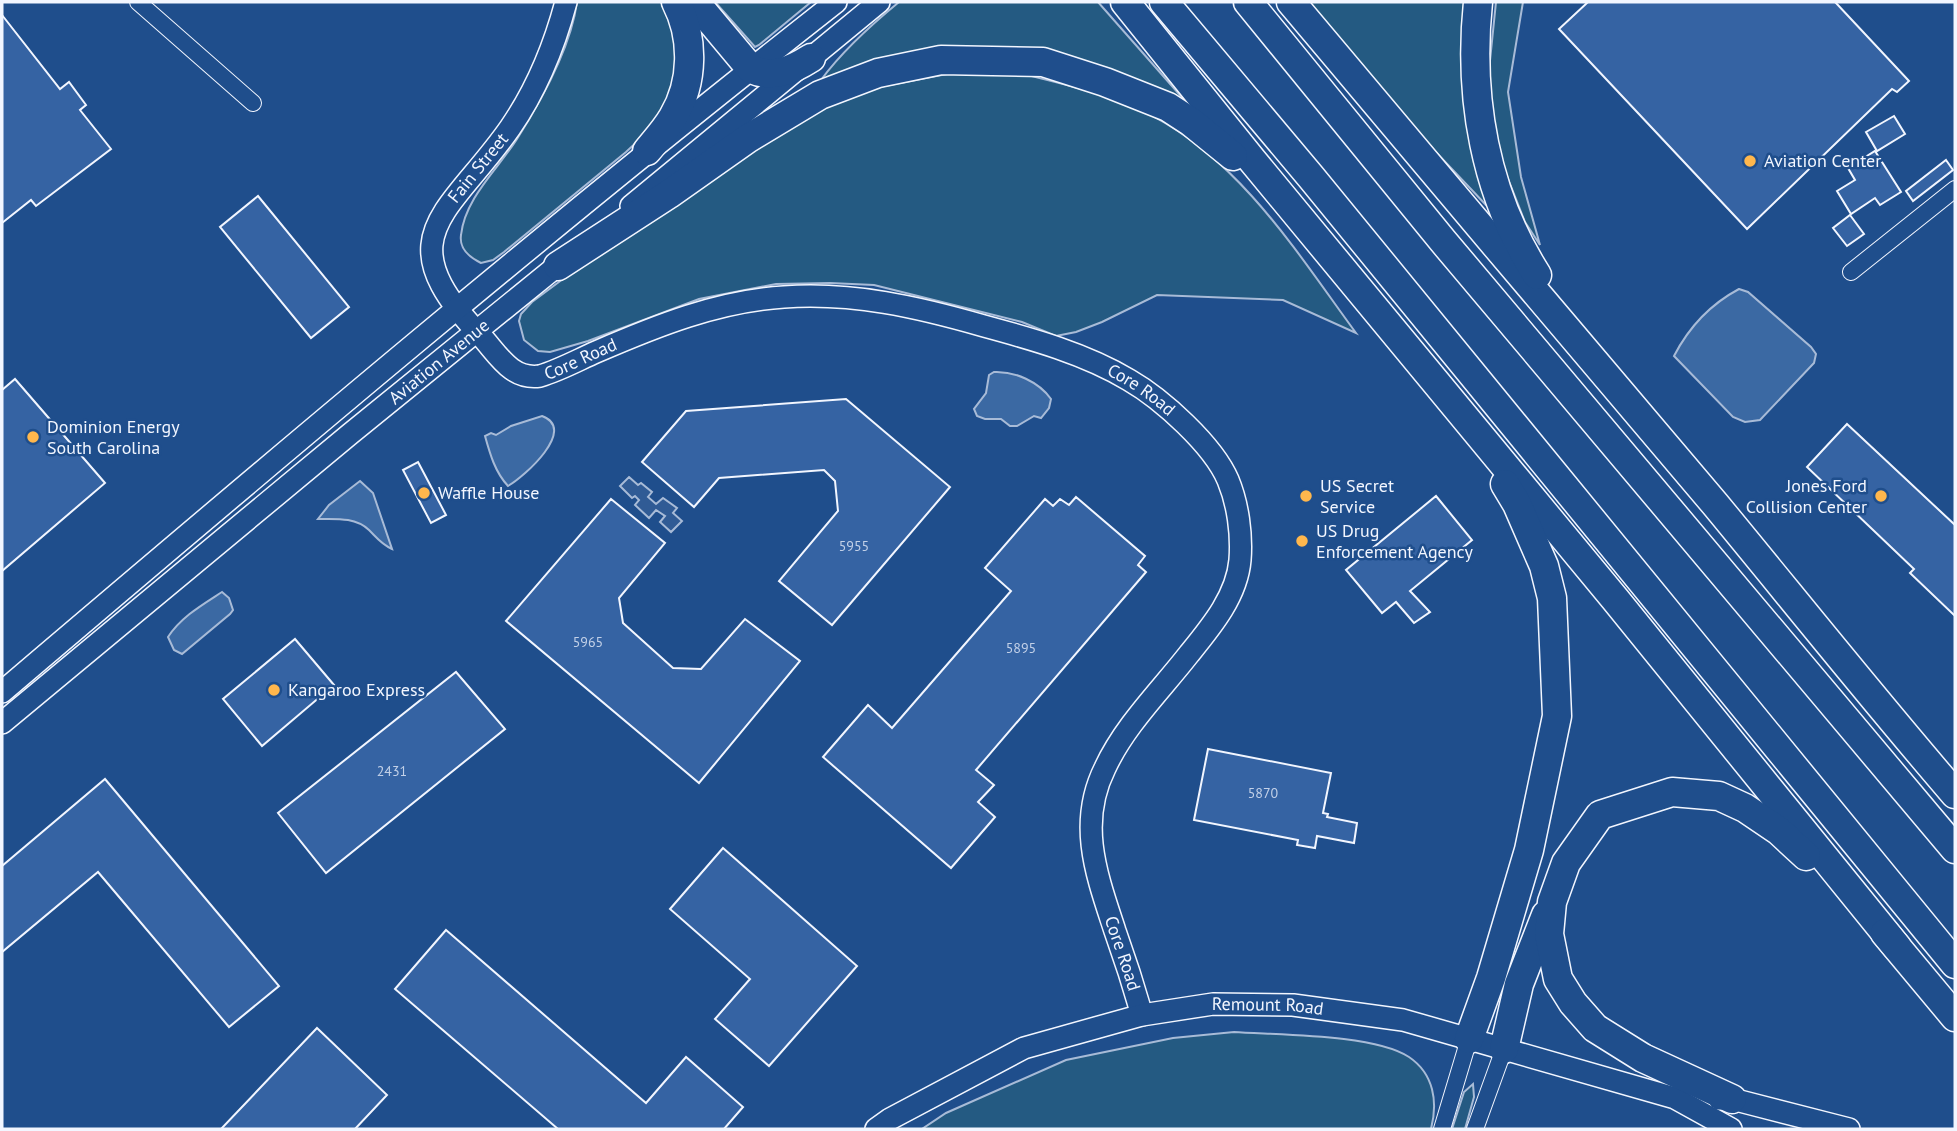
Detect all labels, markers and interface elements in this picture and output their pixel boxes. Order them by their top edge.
street label: Fain Street [442,128,513,207]
place label: Aviation Center [1764,149,1881,172]
marker: Aviation Center [1742,153,1758,169]
street label: Aviation Avenue [384,314,494,409]
street label: Core Road [541,332,620,385]
street label: Core Road [1104,358,1180,421]
place label: Dominion Energy South Carolina [47,415,180,459]
marker: Dominion Energy South Carolina [25,429,41,445]
place label: US Secret Service [1320,474,1394,518]
place label: Jones Ford Collision Center [1746,474,1867,518]
place label: Waffle House [438,481,539,504]
marker: Waffle House [416,485,432,501]
marker: US Secret Service [1298,488,1314,504]
marker: Jones Ford Collision Center [1873,488,1889,504]
place label: US Drug Enforcement Agency [1316,519,1473,563]
marker: US Drug Enforcement Agency [1294,533,1310,549]
house number: 5955 [839,537,869,555]
house number: 5965 [573,633,603,651]
house number: 5895 [1006,639,1036,657]
place label: Kangaroo Express [288,678,425,701]
marker: Kangaroo Express [266,682,282,698]
house number: 2431 [377,762,407,780]
house number: 5870 [1248,784,1279,802]
street label: Core Road [1100,913,1146,994]
street label: Remount Road [1212,992,1325,1020]

